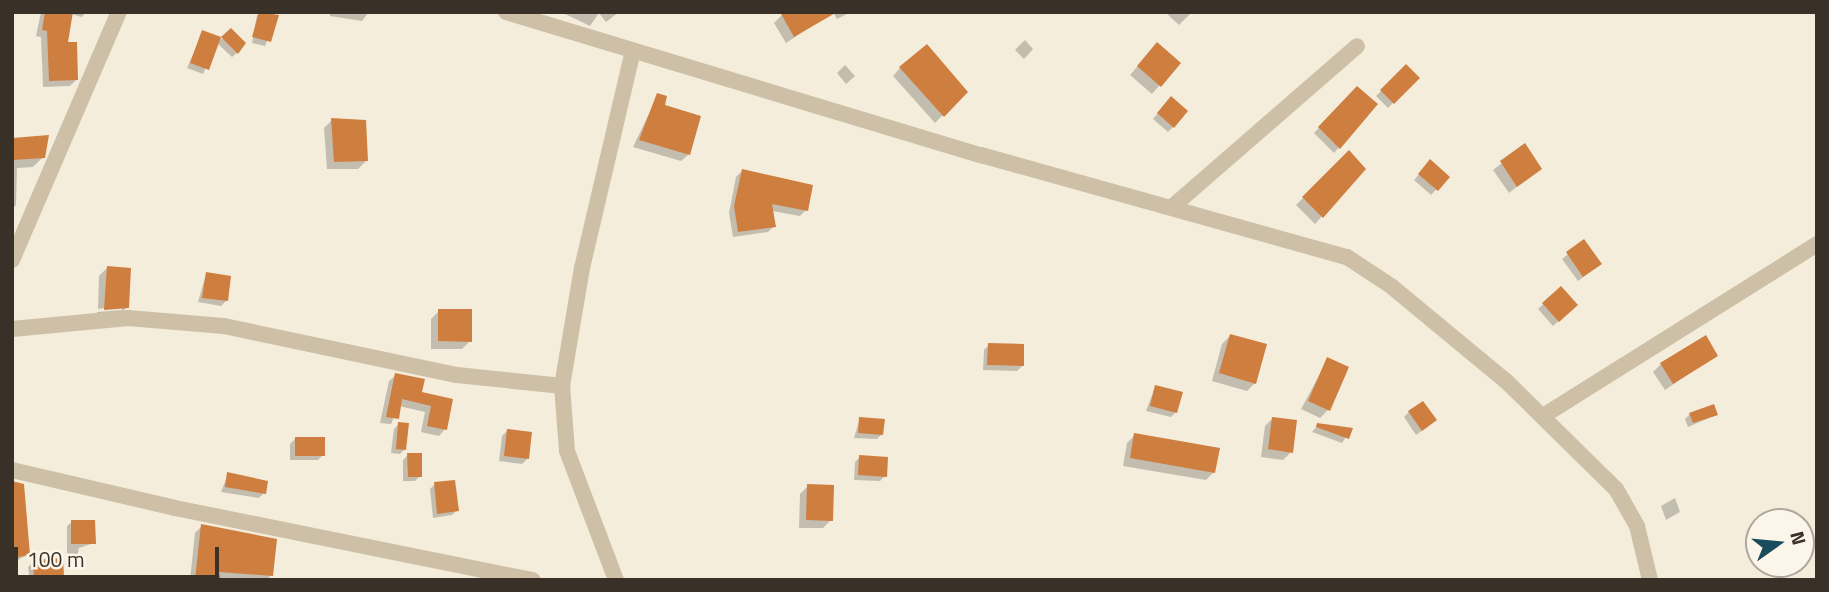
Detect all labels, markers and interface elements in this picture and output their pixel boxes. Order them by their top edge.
north arrow [1745,508,1815,578]
text: N [1783,528,1815,548]
scale bar [18,532,222,576]
text: 100 m [27,543,84,575]

